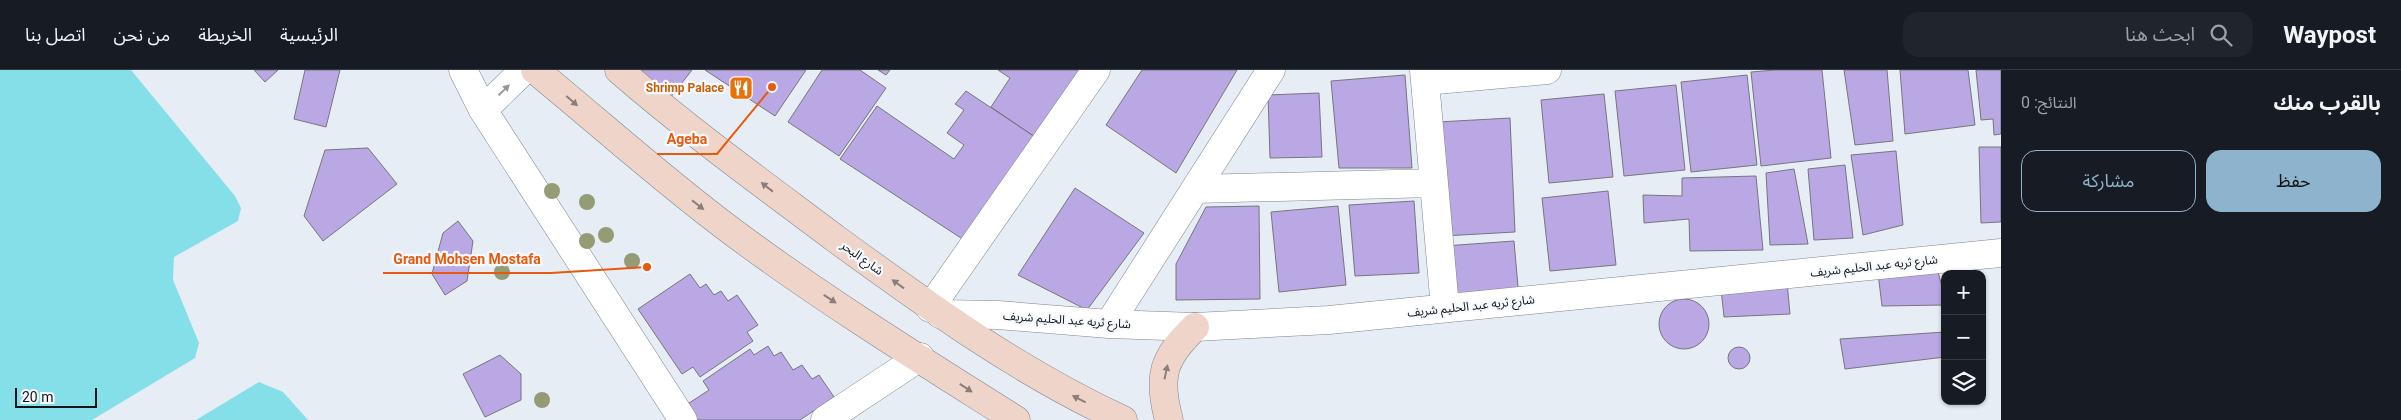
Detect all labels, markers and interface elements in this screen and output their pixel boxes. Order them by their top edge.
search box [1903,12,2253,57]
icon: search [2207,21,2235,49]
text: Waypost [2283,21,2376,49]
text: ابحث هنا [2125,23,2195,46]
text: اتصل بنا [25,24,86,45]
text: من نحن [114,24,170,45]
text: الخريطة [198,24,252,45]
text: الرئيسية [280,24,338,45]
restaurant icon: Shrimp Palace [728,75,754,101]
place label: Shrimp Palace [646,81,725,95]
one-way arrow [497,84,509,96]
text: بالقرب منك [2273,91,2381,115]
text: النتائج: 0 [2021,93,2077,112]
one-way arrow [566,96,579,107]
callout: Ageba [657,125,717,154]
text: Ageba [667,131,708,147]
button: مشاركة [2021,150,2196,212]
button: حفظ [2206,150,2381,212]
one-way arrow [761,182,774,193]
one-way arrow [691,199,704,210]
street label: شارع البحر [836,237,886,280]
callout: Grand Mohsen Mostafa [383,244,551,273]
text: Grand Mohsen Mostafa [393,251,541,267]
street label: شارع ثريه عبد الحليم شريف [1809,252,1939,282]
map controls [1941,270,1986,405]
button: + [1941,270,1986,315]
one-way arrow [891,279,905,289]
street label: شارع ثريه عبد الحليم شريف [1406,292,1536,322]
one-way arrow [823,295,836,304]
street label: شارع ثريه عبد الحليم شريف [1002,309,1131,333]
button: − [1941,315,1986,360]
button: layers [1941,360,1986,405]
one-way arrow [1162,364,1170,380]
one-way arrow [959,383,973,393]
scale bar [15,385,98,408]
text: 20 m [22,389,54,405]
one-way arrow [1072,395,1086,403]

